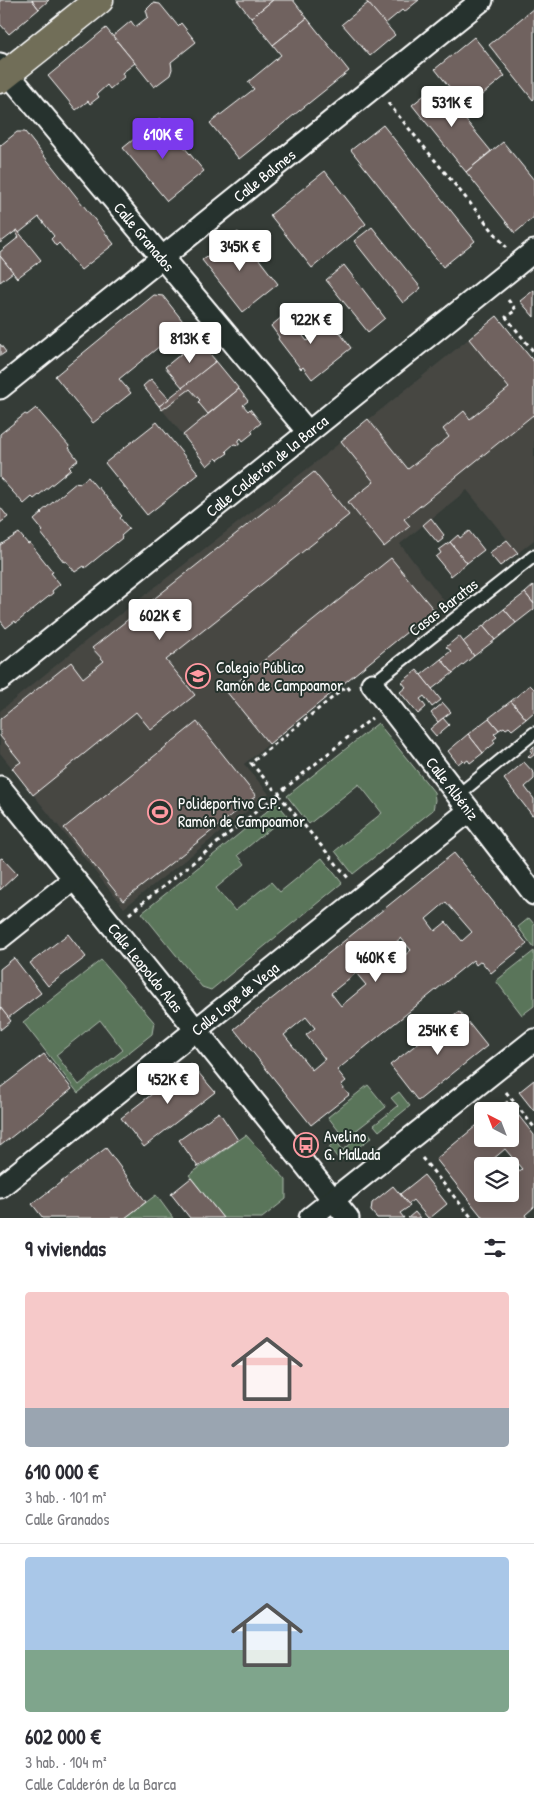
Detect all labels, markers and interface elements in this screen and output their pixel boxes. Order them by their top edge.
pin: 531K € [411,86,493,128]
text: 531K € [432,91,472,113]
pin: 610K € [122,118,204,160]
text: 610K € [143,123,183,145]
street label: Calle Balmes [228,144,300,207]
street label: Calle Granados [109,197,180,276]
pin: 345K € [199,230,281,272]
text: 345K € [220,235,260,257]
pin: 922K € [270,302,352,345]
text: 922K € [291,308,331,330]
pin: 813K € [149,322,231,364]
text: 813K € [170,327,210,349]
street label: Calle Calderón de la Barca [201,410,332,522]
street label: Casas Baratas [404,573,482,641]
pin: 602K € [119,598,201,641]
text: 602K € [140,604,180,626]
place label: Colegio Público Ramón de Campoamor [216,656,343,696]
school or university icon: Colegio Público Ramón de Campoamor [185,663,211,689]
street label: Calle Albéniz [421,752,484,825]
place label: Polideportivo C.P. Ramón de Campoamor [178,792,305,832]
sports icon: Polideportivo C.P. Ramón de Campoamor [147,799,173,825]
street label: Calle Leopoldo Alas [103,918,189,1017]
pin: 460K € [335,940,417,983]
text: 460K € [356,946,396,968]
street label: Calle Lope de Vega [186,957,283,1041]
pin: 254K € [397,1014,479,1056]
text: 254K € [418,1019,458,1041]
pin: 452K € [127,1062,209,1105]
text: 452K € [148,1068,188,1090]
north arrow [474,1102,519,1148]
map controls [474,1102,519,1202]
place label: Avelino G. Mallada [324,1125,380,1165]
bus stop icon: Avelino G. Mallada [293,1132,319,1158]
button: layers [474,1157,519,1202]
text: 9 viviendas [25,1234,106,1263]
icon: filters [481,1234,509,1262]
icon: home [222,1324,312,1414]
text: 610 000 € [25,1457,98,1486]
text: 3 hab. · 101 m² [25,1486,106,1508]
text: Calle Granados [25,1508,109,1530]
icon: home [222,1590,312,1680]
text: 602 000 € [25,1722,101,1751]
text: 3 hab. · 104 m² [25,1751,107,1773]
text: Calle Calderón de la Barca [25,1773,176,1795]

